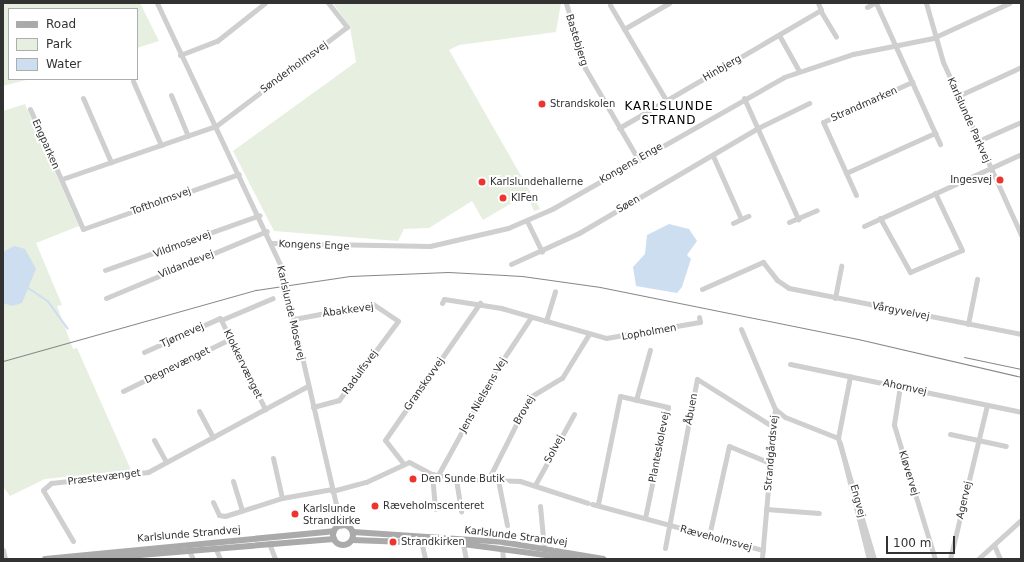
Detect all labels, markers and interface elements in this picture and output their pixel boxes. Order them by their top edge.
legend [8,8,138,80]
street label: Bastebjerg [563,13,591,67]
text: Road [46,17,76,31]
text: Park [46,37,72,51]
street label: Sønderholmsvej [258,39,330,95]
street label: Hinbjerg [701,52,743,84]
text: Water [46,57,81,71]
street label: Karlslunde Parkvej [945,75,993,165]
street label: Strandmarken [829,84,899,124]
place label: Strandskolen [550,98,615,110]
marker: Strandskolen [537,99,547,109]
district label: KARLSLUNDE STRAND [624,100,714,128]
street label: Engparken [30,117,62,171]
street label: Kongens Enge [597,140,665,186]
place label: Ingesvej [950,174,992,186]
marker: Ingesvej [995,175,1005,185]
place label: Karlslundehallerne [490,176,583,188]
marker: Karlslundehallerne [477,177,487,187]
street label: Toftholmsvej [129,185,193,217]
place label: KIFen [511,192,538,204]
marker: KIFen [498,193,508,203]
street label: Søen [614,193,642,215]
street label: Vildmosevej [151,228,213,260]
street label: Kongens Enge [278,238,350,252]
street label: Vildandevej [157,248,215,280]
street label: Karlslunde Mosevej [274,265,308,361]
street label: Åbakkevej [322,300,374,320]
street label: Vårgyvelvej [871,300,931,322]
street label: Tjørnevej [158,320,206,350]
street label: Lopholmen [621,321,677,343]
street label: Klokkervænget [221,327,265,401]
street label: Degnevænget [142,344,212,386]
street label: Radulfsvej [340,347,380,397]
street label: Granskovvej [401,355,447,413]
street label: Jens Nielsens Vej [457,356,509,434]
street label: Ahornvej [882,377,928,397]
street label: Åbuen [682,392,700,426]
street label: Brovej [511,393,537,427]
street label: Planteskolevej [646,411,672,483]
street label: Strandgårdsvej [762,415,780,491]
street label: Solvej [542,433,566,465]
street label: Kløvervej [896,449,922,497]
street label: Præstevænget [67,467,141,487]
place label: Den Sunde Butik [421,473,505,485]
marker: Den Sunde Butik [408,474,418,484]
street label: Agervej [954,480,974,520]
street label: Engvej [848,483,868,519]
place label: Ræveholmscenteret [383,500,484,512]
marker: Ræveholmscenteret [370,501,380,511]
place label: Karlslunde Strandkirke [303,502,360,526]
marker: Karlslunde Strandkirke [290,509,300,519]
street label: Ræveholmsvej [679,523,753,553]
street label: Karlslunde Strandvej [137,524,241,544]
street label: Karlslunde Strandvej [464,524,568,548]
scale bar [888,528,957,554]
place label: Strandkirken [401,536,465,548]
text: 100 m [893,536,931,550]
marker: Strandkirken [388,537,398,547]

